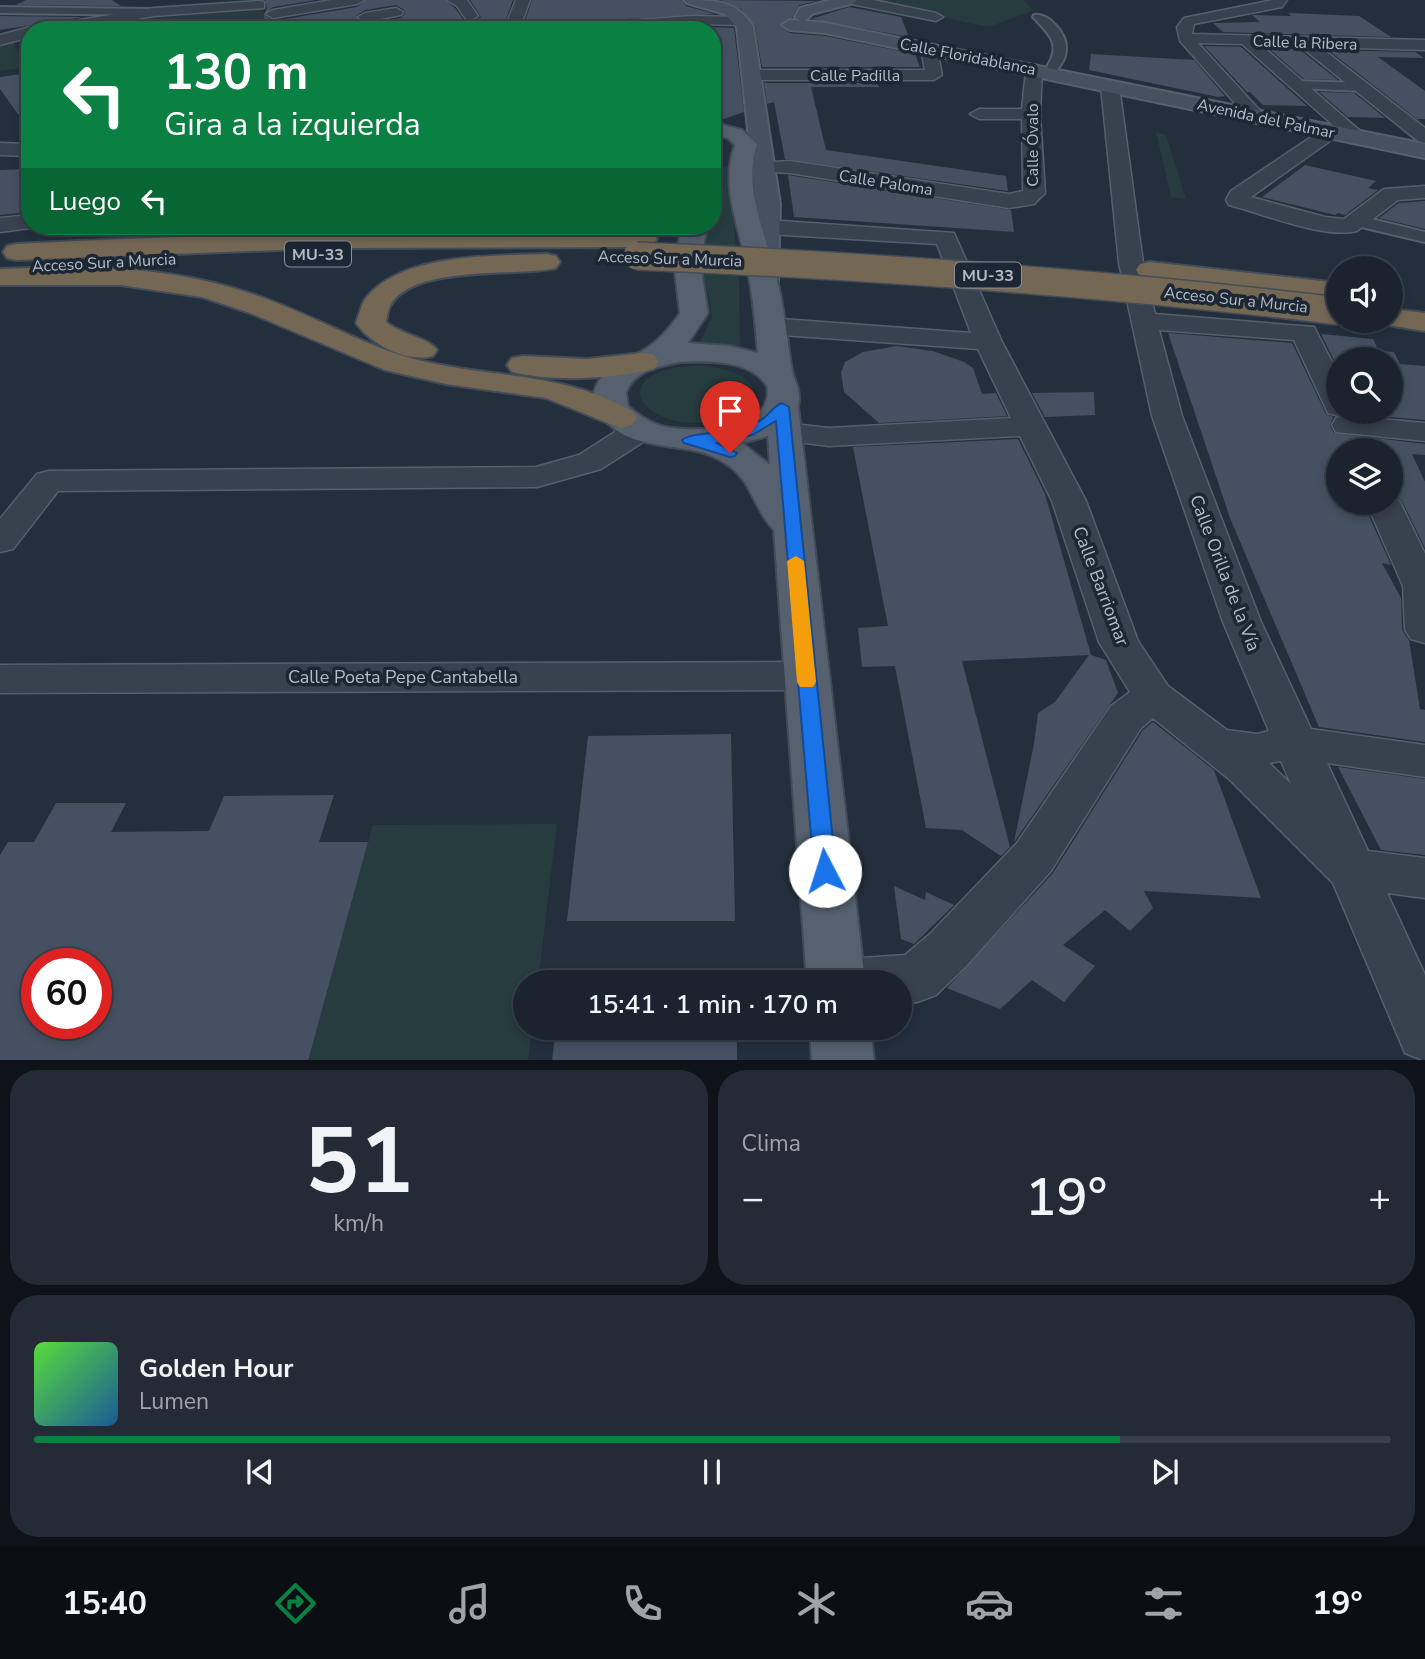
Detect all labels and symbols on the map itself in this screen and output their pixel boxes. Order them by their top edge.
street label: Calle la Ribera [1252,30,1358,56]
street label: Calle Floridablanca [898,33,1038,81]
street label: Calle Padilla [810,65,900,87]
street label: Avenida del Palmar [1195,94,1337,144]
street label: Calle Óvalo [1022,103,1044,187]
street label: Calle Paloma [837,165,934,201]
road number: MU-33 [285,242,351,266]
street label: Acceso Sur a Murcia [597,245,743,273]
street label: Acceso Sur a Murcia [31,248,177,278]
road number: MU-33 [955,262,1021,288]
street label: Acceso Sur a Murcia [1163,282,1309,318]
pin [700,381,760,453]
street label: Calle Orilla de la Vía [1184,491,1266,655]
street label: Calle Barriomar [1067,523,1135,650]
street label: Calle Poeta Pepe Cantabella [288,665,518,689]
position arrow [788,834,862,908]
speed limit sign: 60 [21,948,112,1039]

